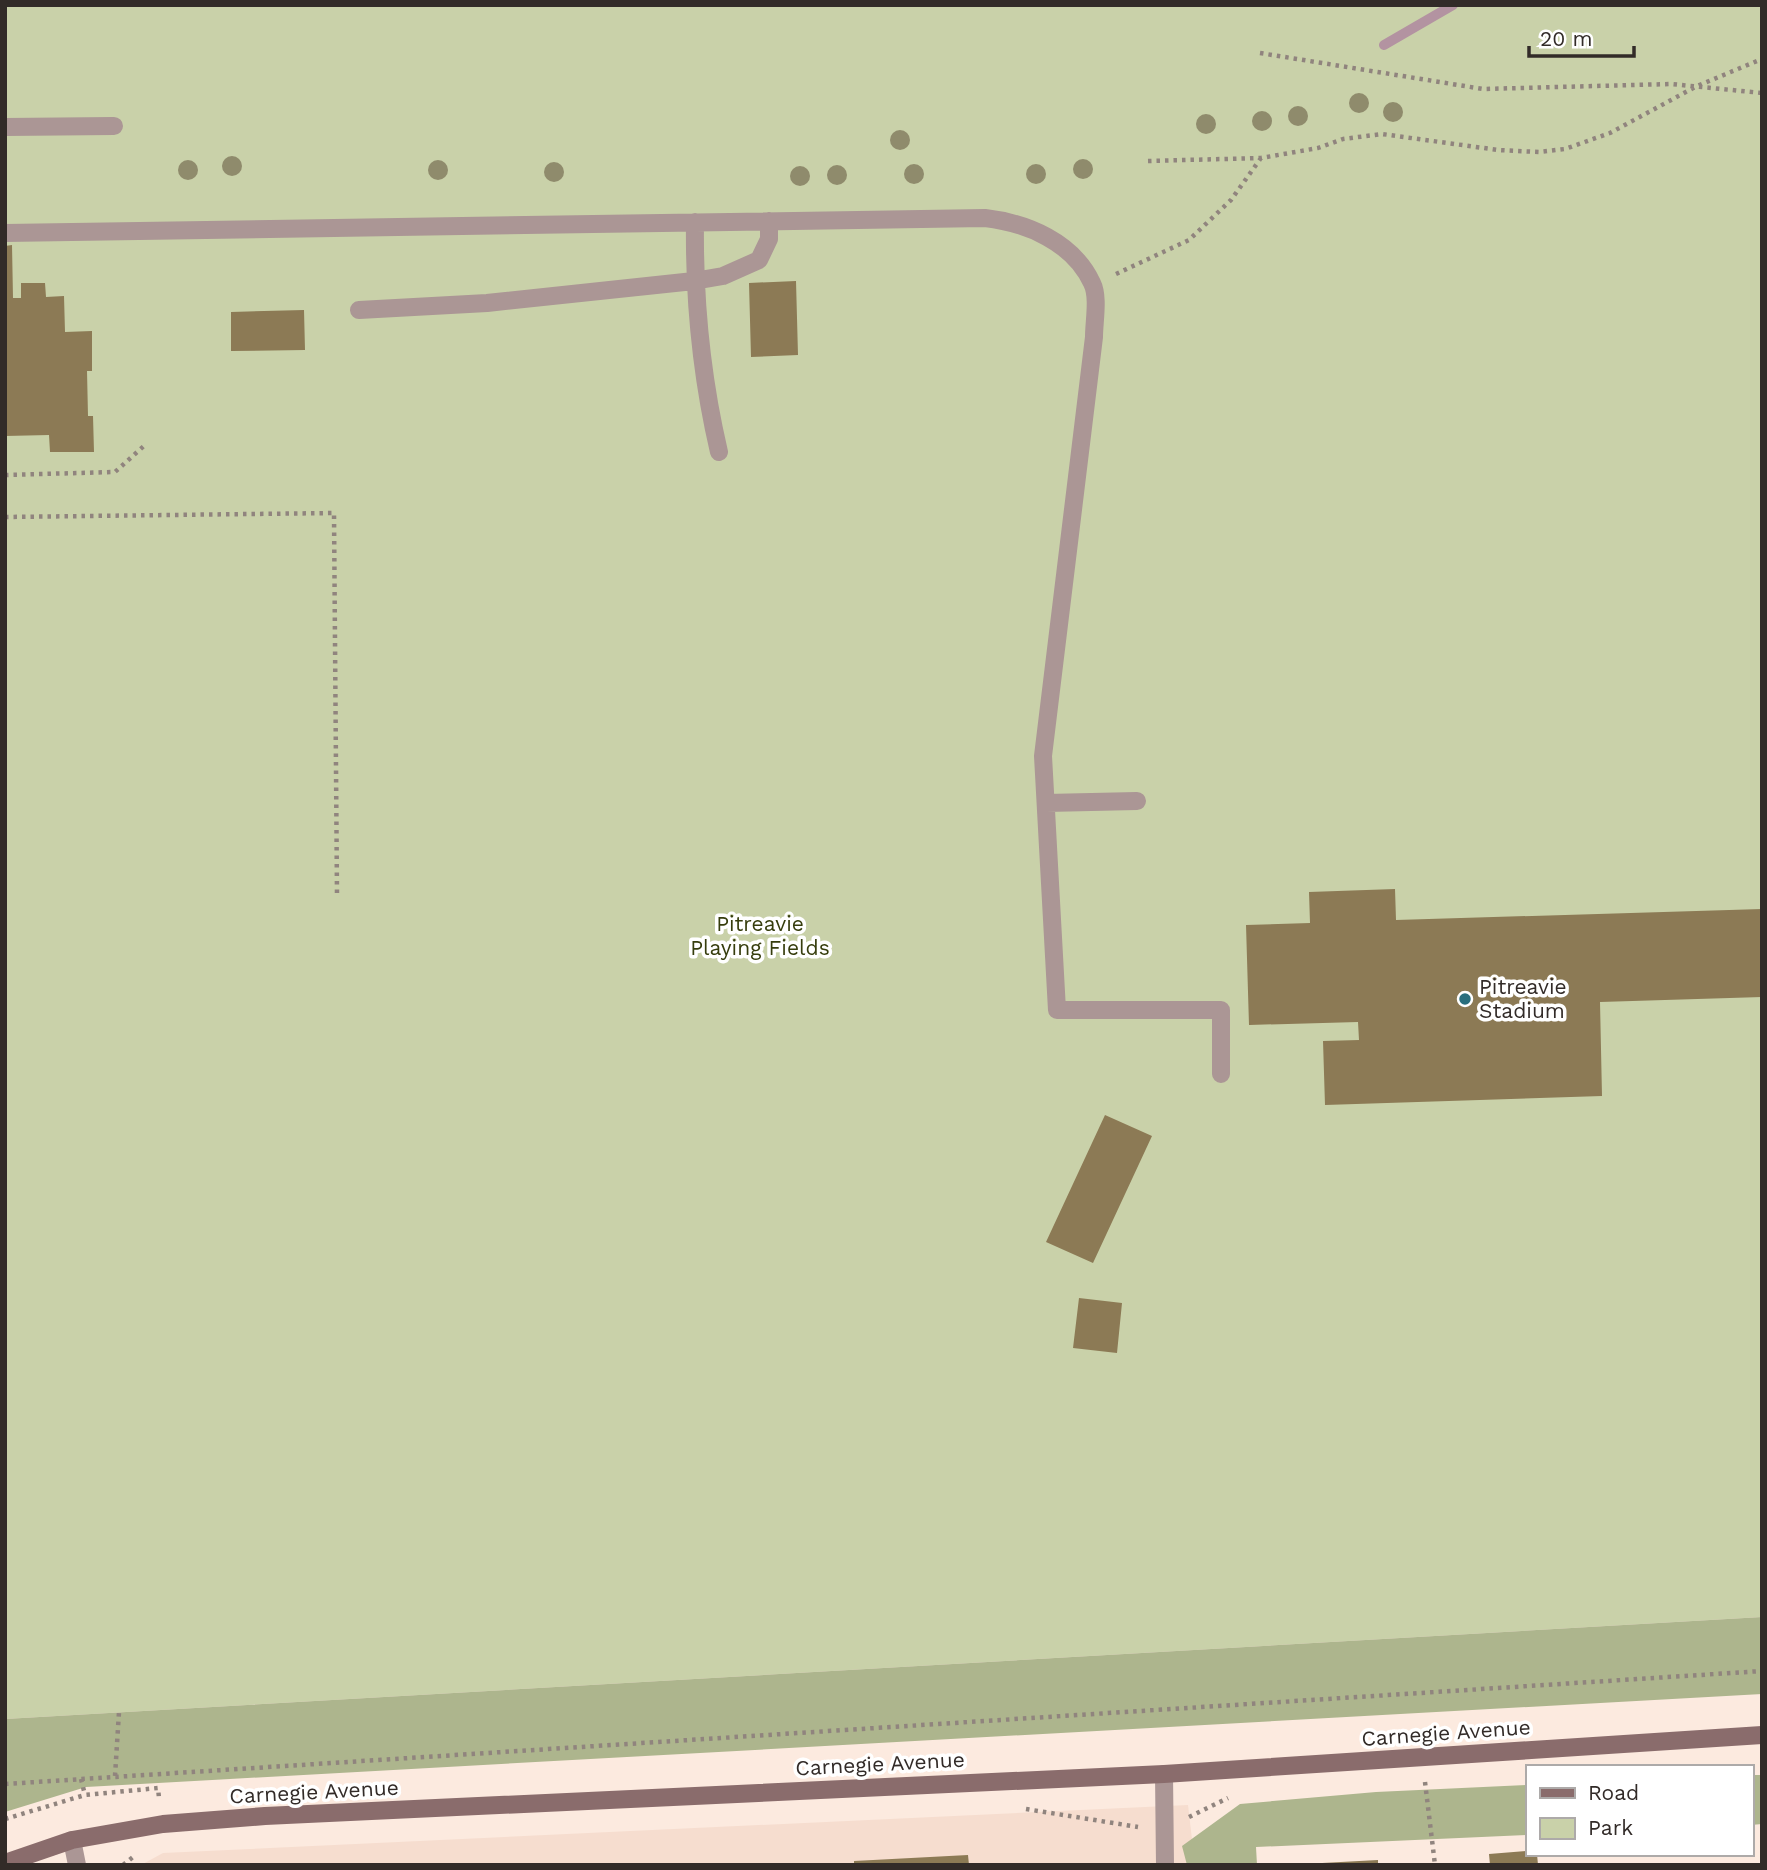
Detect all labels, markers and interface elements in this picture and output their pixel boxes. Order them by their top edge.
scale bar [1529,14,1634,58]
text: 20 m [1540,26,1592,51]
park label: Pitreavie Playing Fields [690,911,830,960]
place label: Pitreavie Stadium [1479,974,1567,1023]
marker: Pitreavie Stadium [1457,991,1473,1007]
street label: Carnegie Avenue [1361,1714,1531,1751]
street label: Carnegie Avenue [795,1747,965,1780]
legend [1526,1765,1753,1856]
street label: Carnegie Avenue [229,1775,399,1808]
text: Road [1588,1780,1639,1805]
text: Park [1588,1815,1633,1840]

